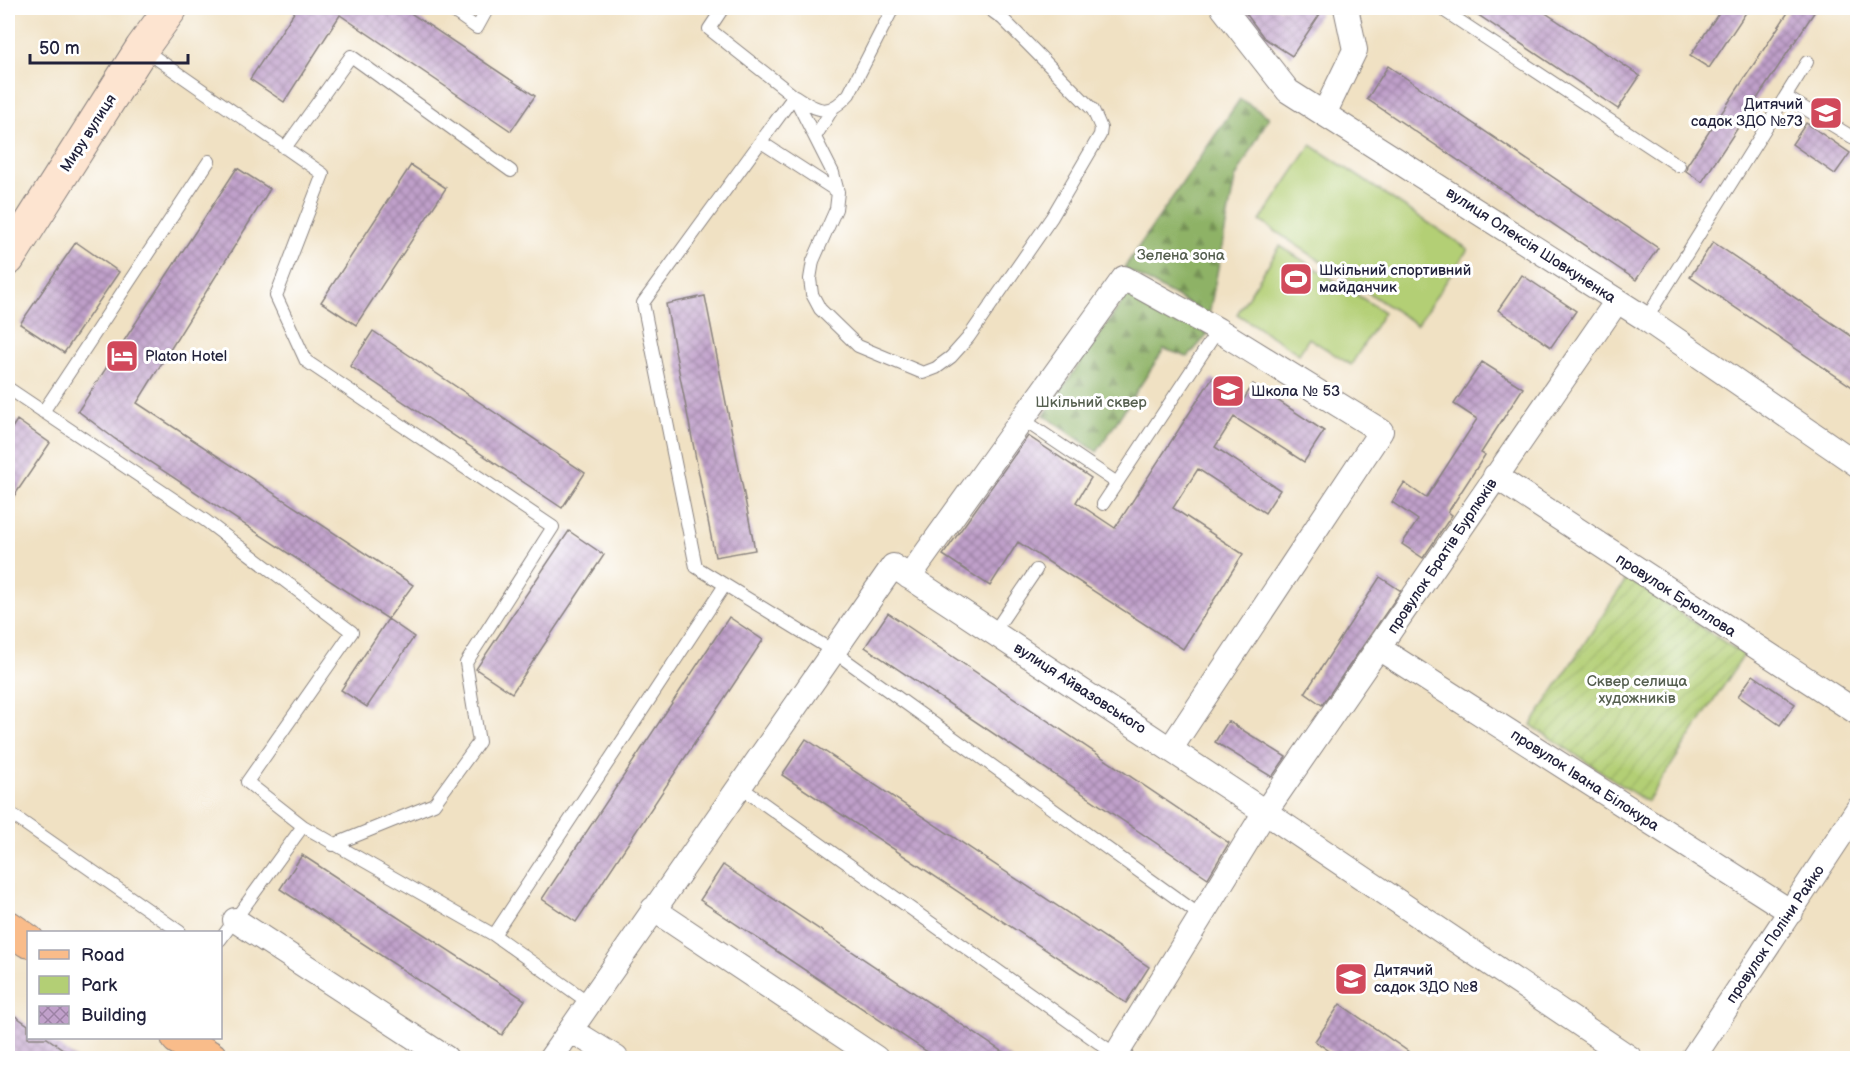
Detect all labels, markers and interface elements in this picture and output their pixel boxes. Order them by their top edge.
scale bar [30,27,188,65]
text: 50 m [39,38,80,59]
street label: Миру вулиця [56,91,121,176]
place label: Дитячий садок ЗДО №73 [1691,95,1803,131]
school or university icon: Дитячий садок ЗДО №73 [1808,95,1844,131]
street label: вулиця Олексія Шовкуненка [1442,183,1619,308]
park label: Зелена зона [1137,246,1225,265]
sports icon: Шкільний спортивний майданчик [1278,261,1314,297]
place label: Шкільний спортивний майданчик [1319,261,1471,297]
hotel icon: Platon Hotel [104,338,140,374]
place label: Platon Hotel [145,347,227,366]
school or university icon: Школа № 53 [1210,373,1246,409]
place label: Школа № 53 [1251,382,1340,401]
park label: Шкільний сквер [1035,393,1147,412]
street label: провулок Братів Бурлюків [1383,475,1502,638]
street label: провулок Брюллова [1612,549,1740,641]
street label: вулиця Айвазовського [1010,639,1150,738]
park label: Сквер селища художників [1587,672,1687,708]
street label: провулок Івана Білокура [1507,725,1663,836]
street label: провулок Поліни Райко [1722,861,1829,1007]
legend [27,931,222,1039]
text: Road [81,945,125,966]
school or university icon: Дитячий садок ЗДО №8 [1333,961,1369,997]
place label: Дитячий садок ЗДО №8 [1374,961,1478,997]
text: Park [81,975,117,996]
text: Building [81,1005,147,1026]

